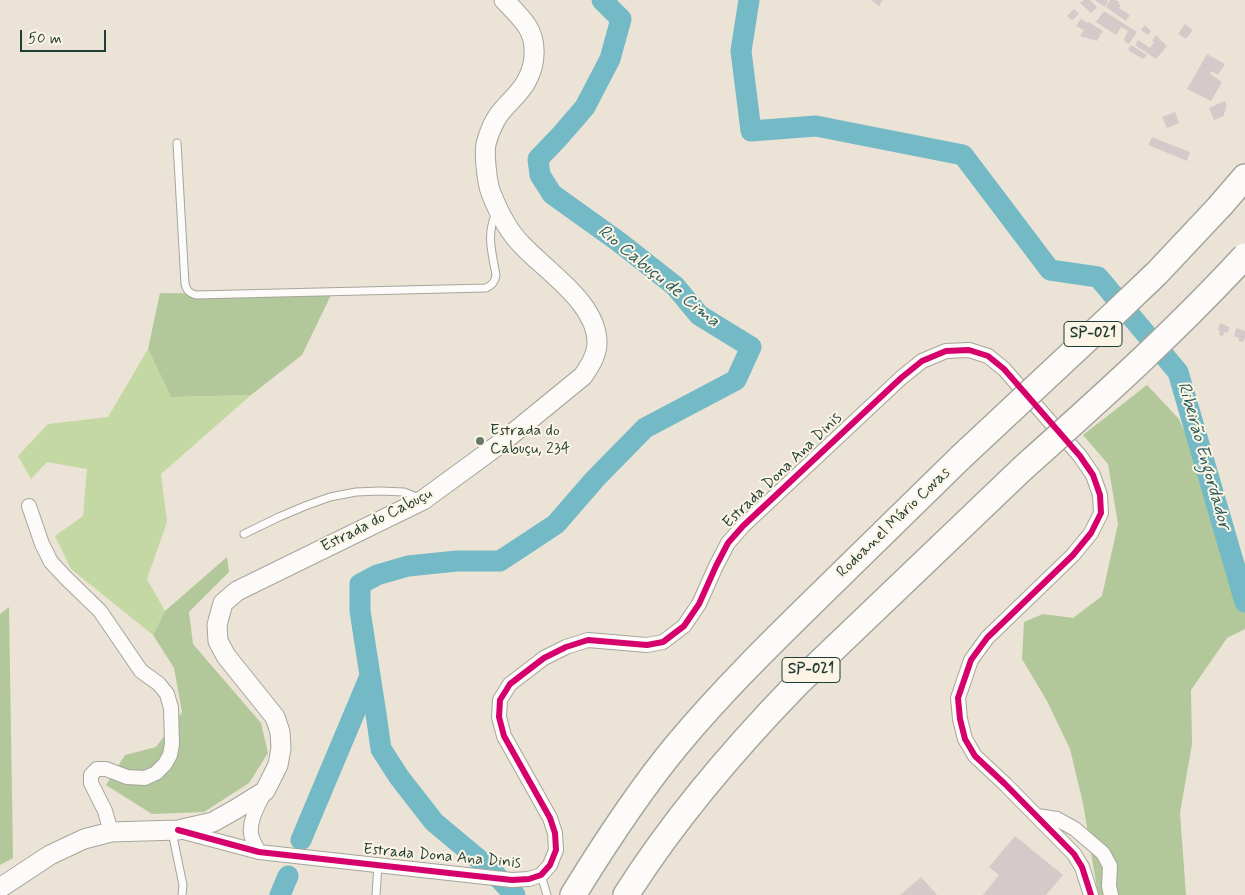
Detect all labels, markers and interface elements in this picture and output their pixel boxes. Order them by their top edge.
scale bar [22,20,109,52]
text: 50 m [28,29,62,49]
water label: Rio Cabuçu de Cima [593,221,723,333]
road number: SP-021 [1064,322,1122,346]
water label: Ribeirão Engordador [1172,380,1234,532]
street label: Estrada Dona Ana Dinis [719,409,847,533]
place label: Estrada do Cabuçu, 234 [490,422,570,460]
marker: Estrada do Cabuçu, 234 [474,435,486,447]
street label: Rodoanel Mário Covas [833,464,955,582]
street label: Estrada do Cabuçu [318,485,436,557]
road number: SP-021 [782,658,840,682]
street label: Estrada Dona Ana Dinis [362,841,522,873]

